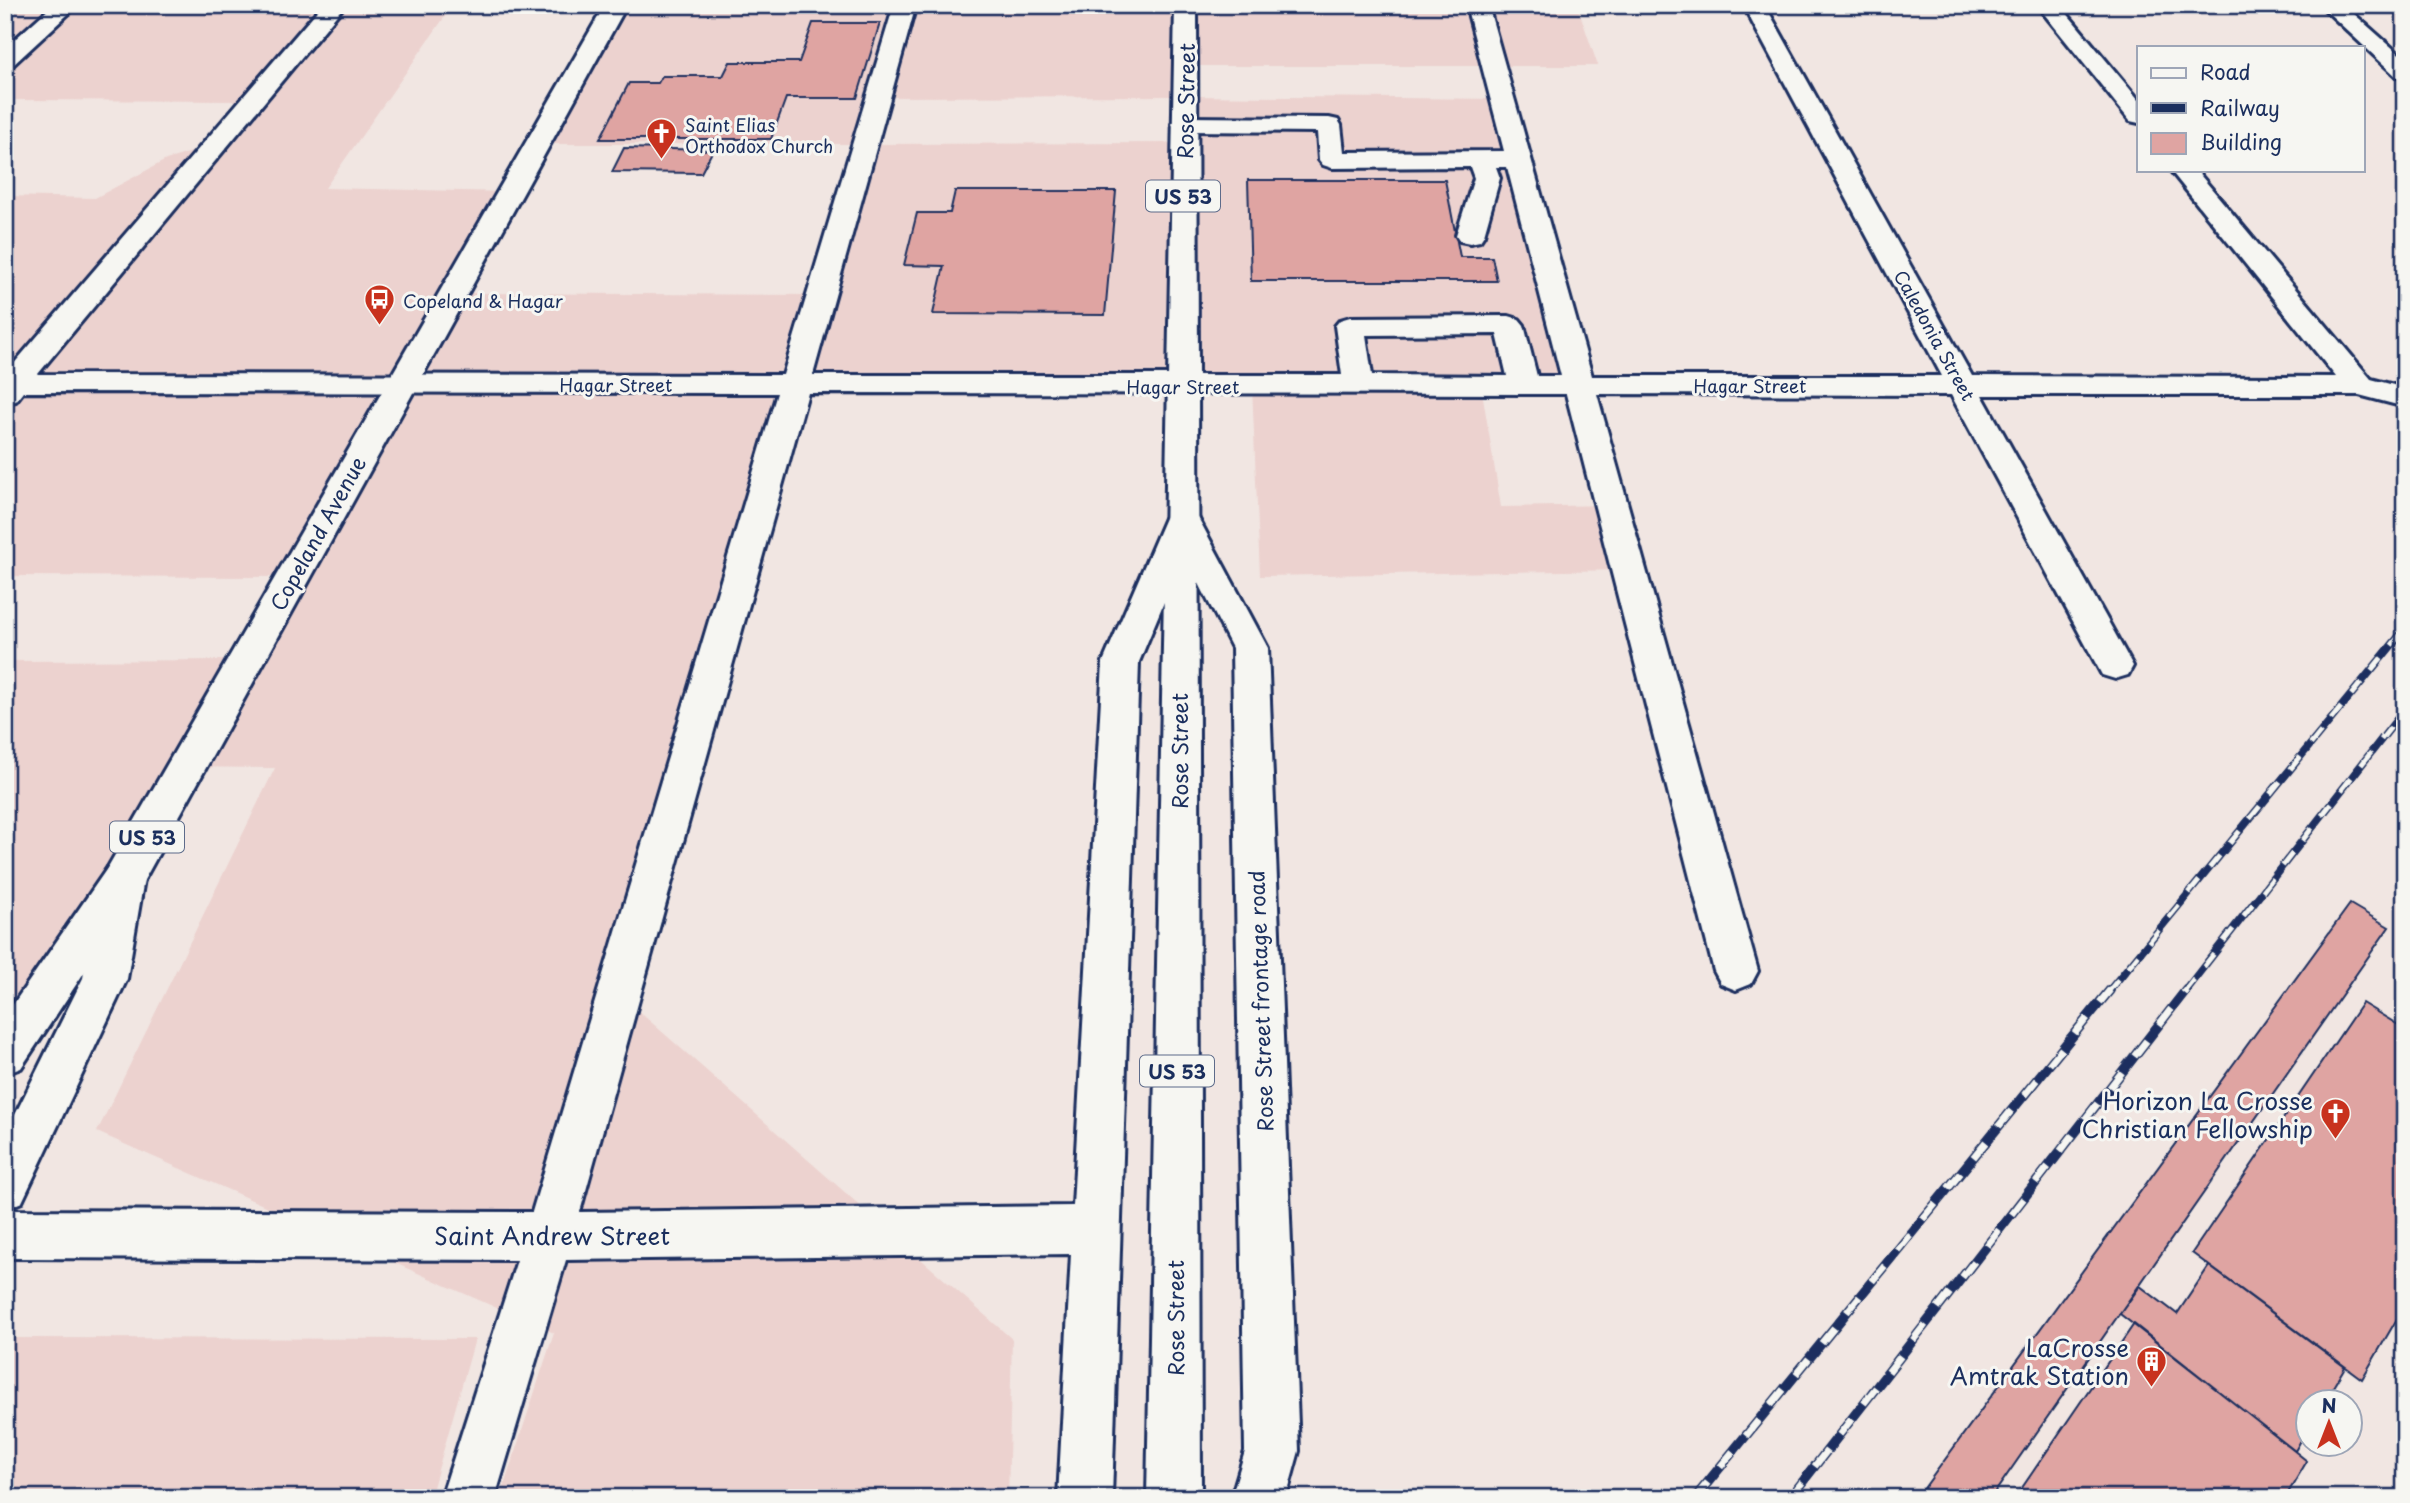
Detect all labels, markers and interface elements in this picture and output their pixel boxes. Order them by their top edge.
street label: Rose Street [1168,43,1202,159]
legend [2137,46,2364,172]
text: Road [2200,55,2251,87]
text: Railway [2200,91,2280,123]
place label: Saint Elias Orthodox Church [685,111,833,159]
church icon: Saint Elias Orthodox Church [645,117,679,161]
text: Building [2200,125,2282,157]
road number: US 53 [1146,180,1220,212]
street label: Caledonia Street [1888,265,1982,405]
bus stop icon: Copeland & Hagar [363,283,397,327]
place label: Copeland & Hagar [403,287,564,314]
street label: Hagar Street [560,371,672,398]
street label: Hagar Street [1694,372,1806,399]
street label: Hagar Street [1127,373,1239,400]
street label: Copeland Avenue [261,450,373,616]
street label: Rose Street [1163,693,1195,809]
road number: US 53 [110,822,184,852]
street label: Rose Street frontage road [1239,870,1281,1132]
road number: US 53 [1140,1056,1214,1086]
place label: Horizon La Crosse Christian Fellowship [2081,1082,2313,1146]
church icon: Horizon La Crosse Christian Fellowship [2319,1097,2353,1141]
street label: Saint Andrew Street [434,1217,670,1253]
street label: Rose Street [1159,1260,1191,1376]
place label: LaCrosse Amtrak Station [1950,1329,2129,1393]
building icon: LaCrosse Amtrak Station [2135,1344,2169,1388]
north arrow [2294,1388,2364,1458]
text: N [2321,1391,2337,1419]

